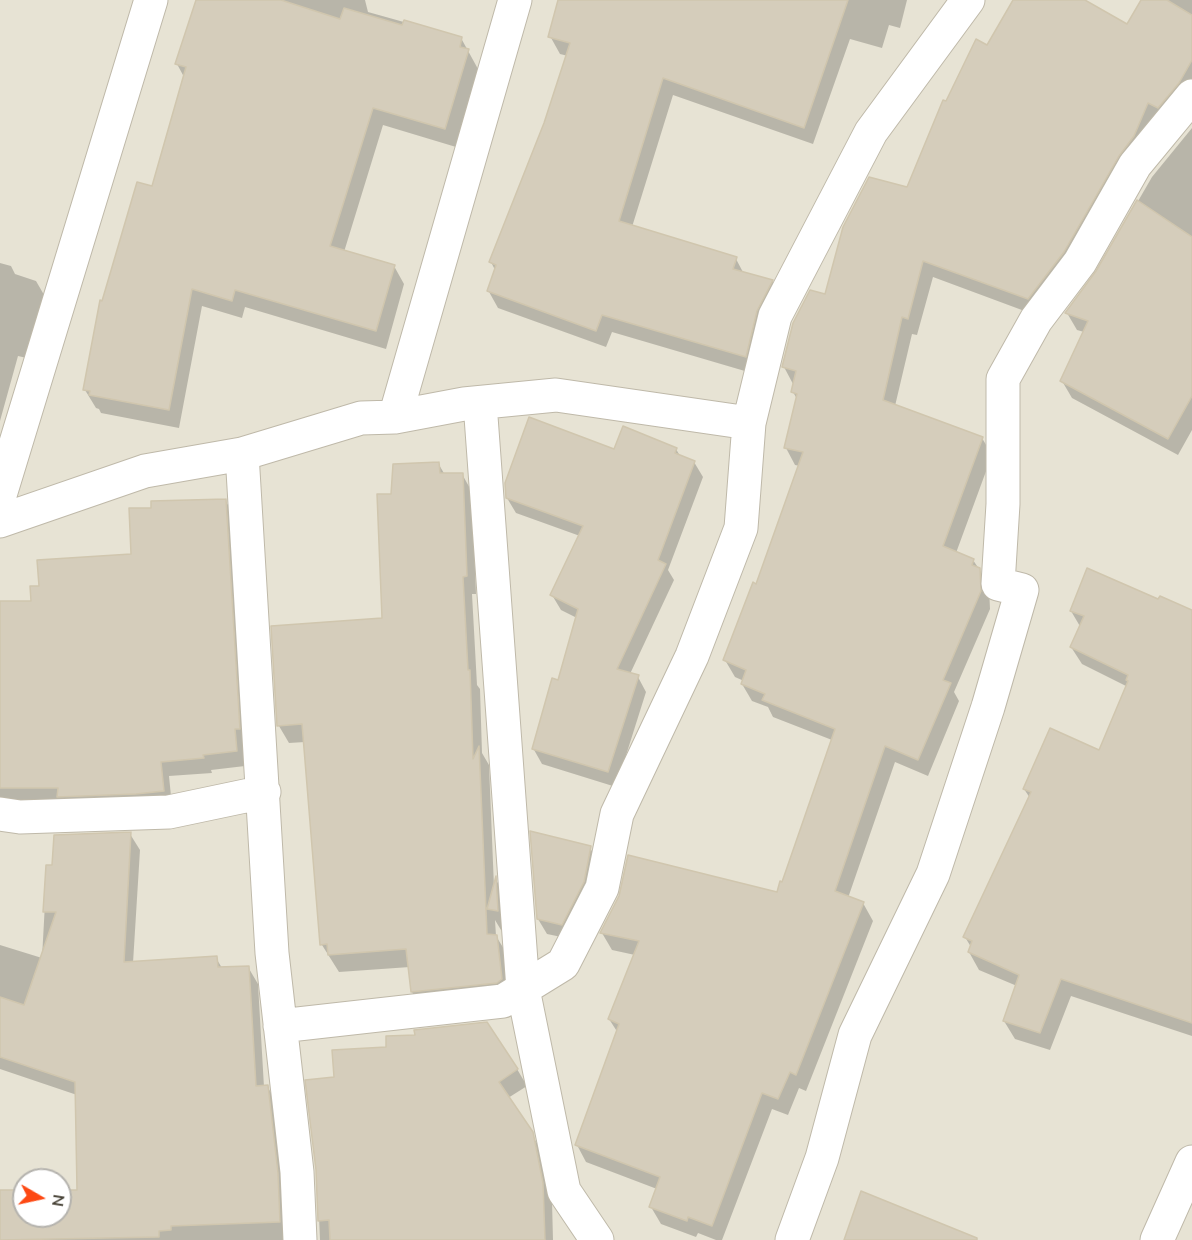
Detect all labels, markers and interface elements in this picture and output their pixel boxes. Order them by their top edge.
north arrow [12,1168,72,1228]
text: N [46,1193,70,1208]

